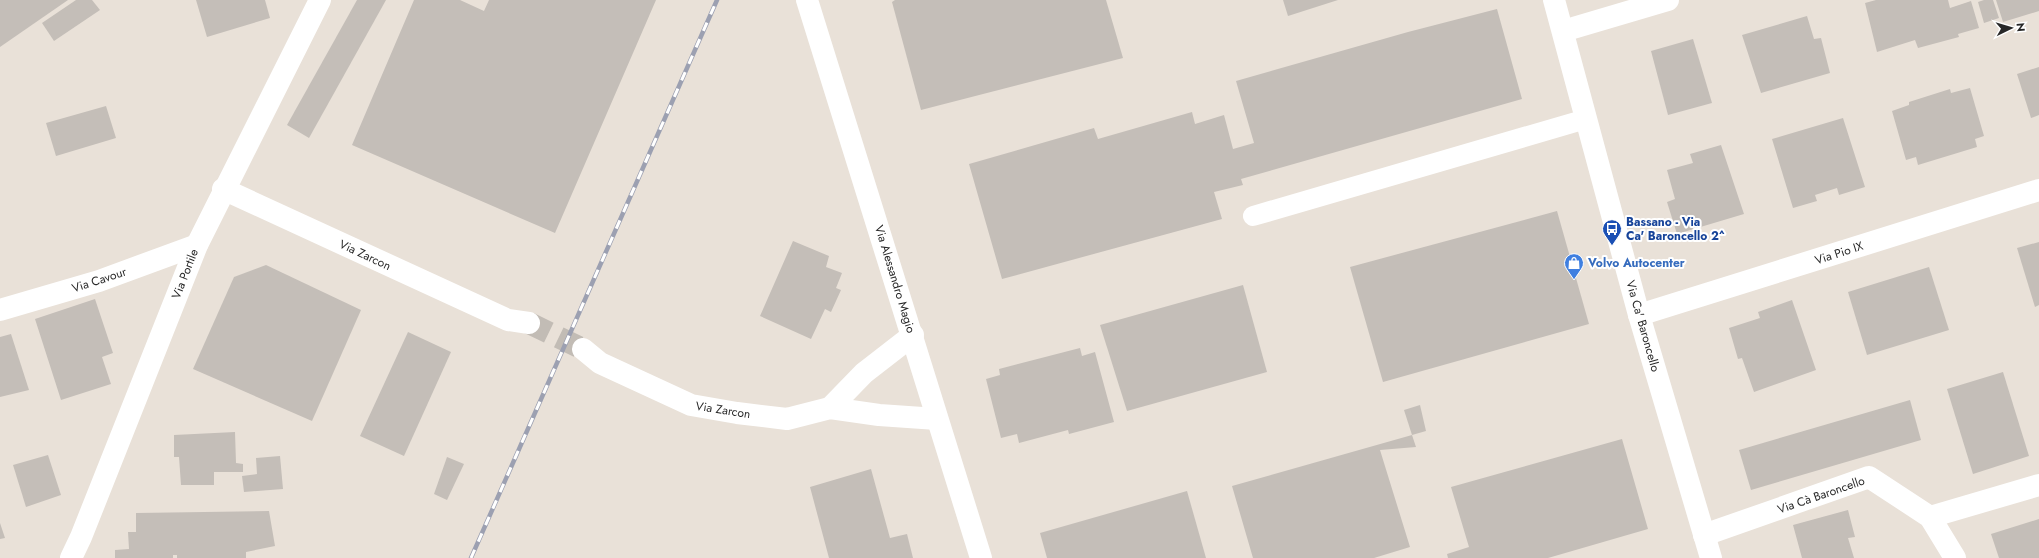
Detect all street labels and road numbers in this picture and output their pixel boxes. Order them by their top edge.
street label: Via Alessandro Magio [870,223,920,336]
street label: Via Zarcon [336,235,394,275]
street label: Via Pio IX [1813,237,1866,269]
street label: Via Portile [167,246,203,302]
street label: Via Cavour [69,262,129,297]
street label: Via Ca' Baroncello [1621,278,1665,374]
street label: Via Zarcon [694,397,752,423]
street label: Via Cà Baroncello [1775,471,1868,518]

